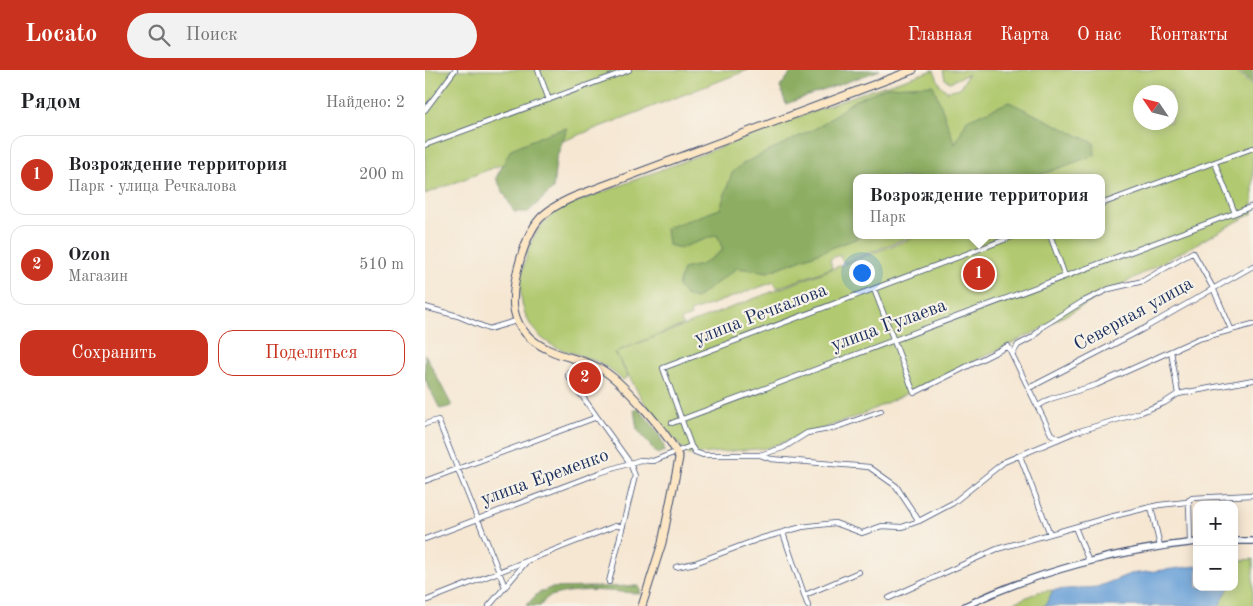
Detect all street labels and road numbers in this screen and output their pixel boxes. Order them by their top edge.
street label: Северная улица [1071,274,1197,355]
street label: улица Речкалова [692,281,831,349]
street label: улица Гулаева [829,296,950,356]
street label: улица Еременко [478,446,612,510]

